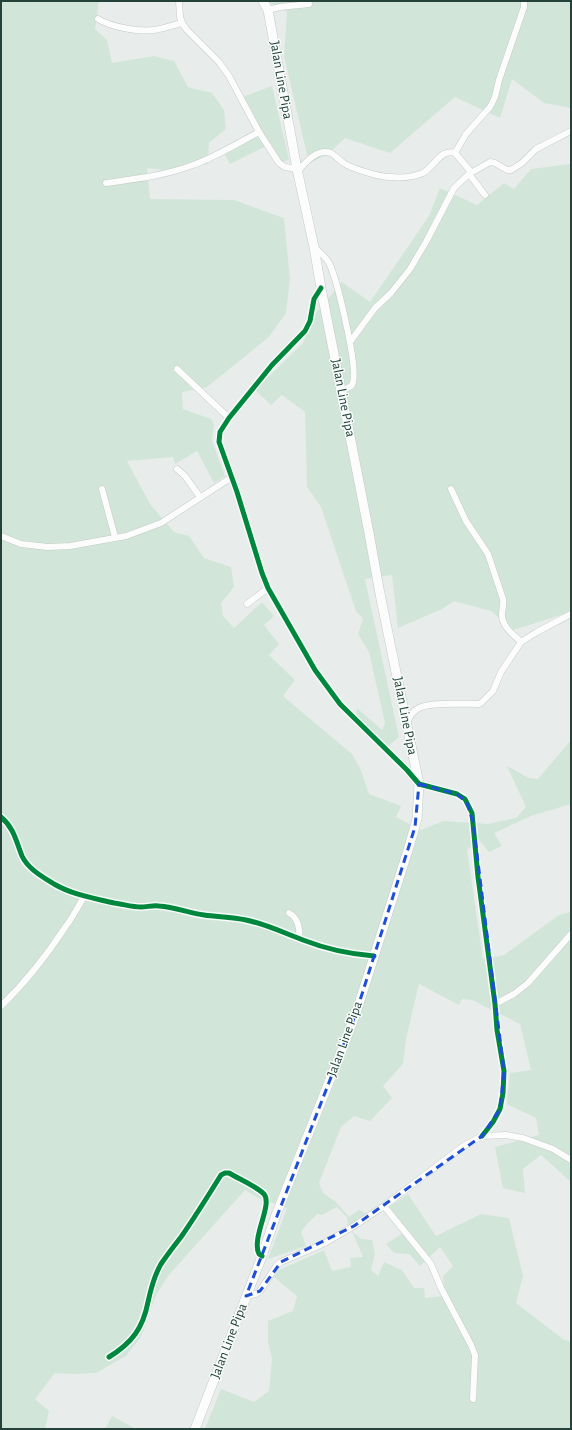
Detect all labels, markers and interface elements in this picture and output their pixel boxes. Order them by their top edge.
street label: Jalan Line Pipa [267,40,295,121]
street label: Jalan Line Pipa [329,358,358,439]
street label: Jalan Line Pipa [391,676,420,757]
street label: Jalan Line Pipa [325,999,365,1079]
street label: Jalan Line Pipa [208,1301,250,1381]

